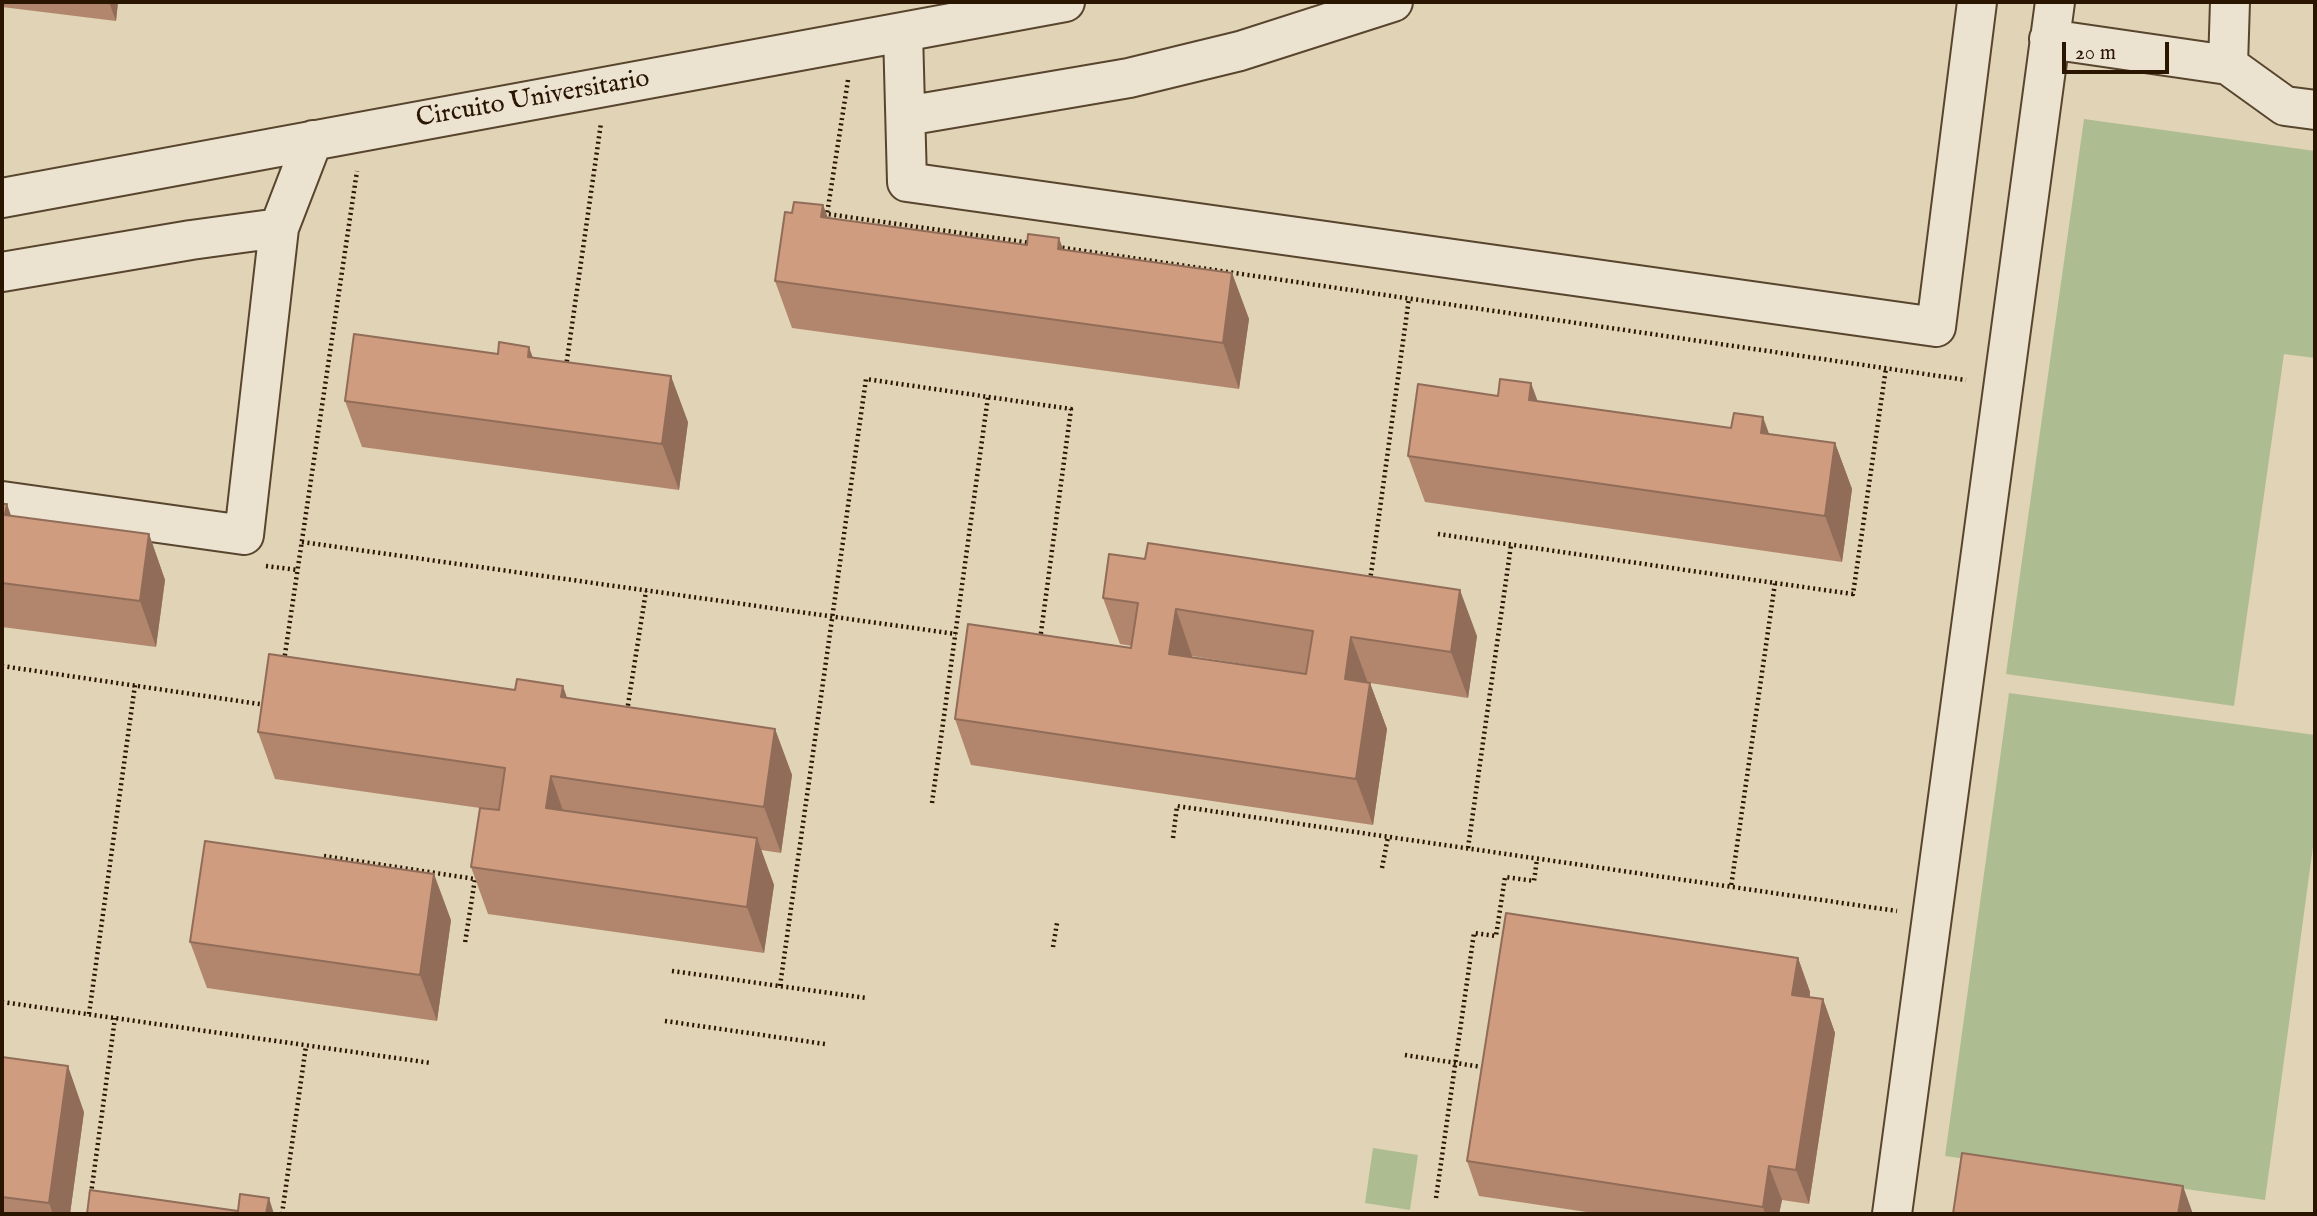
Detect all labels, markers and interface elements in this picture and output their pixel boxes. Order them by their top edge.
scale bar [2065,28,2172,72]
text: 20 m [2075,40,2116,67]
street label: Circuito Universitario [414,64,652,136]

